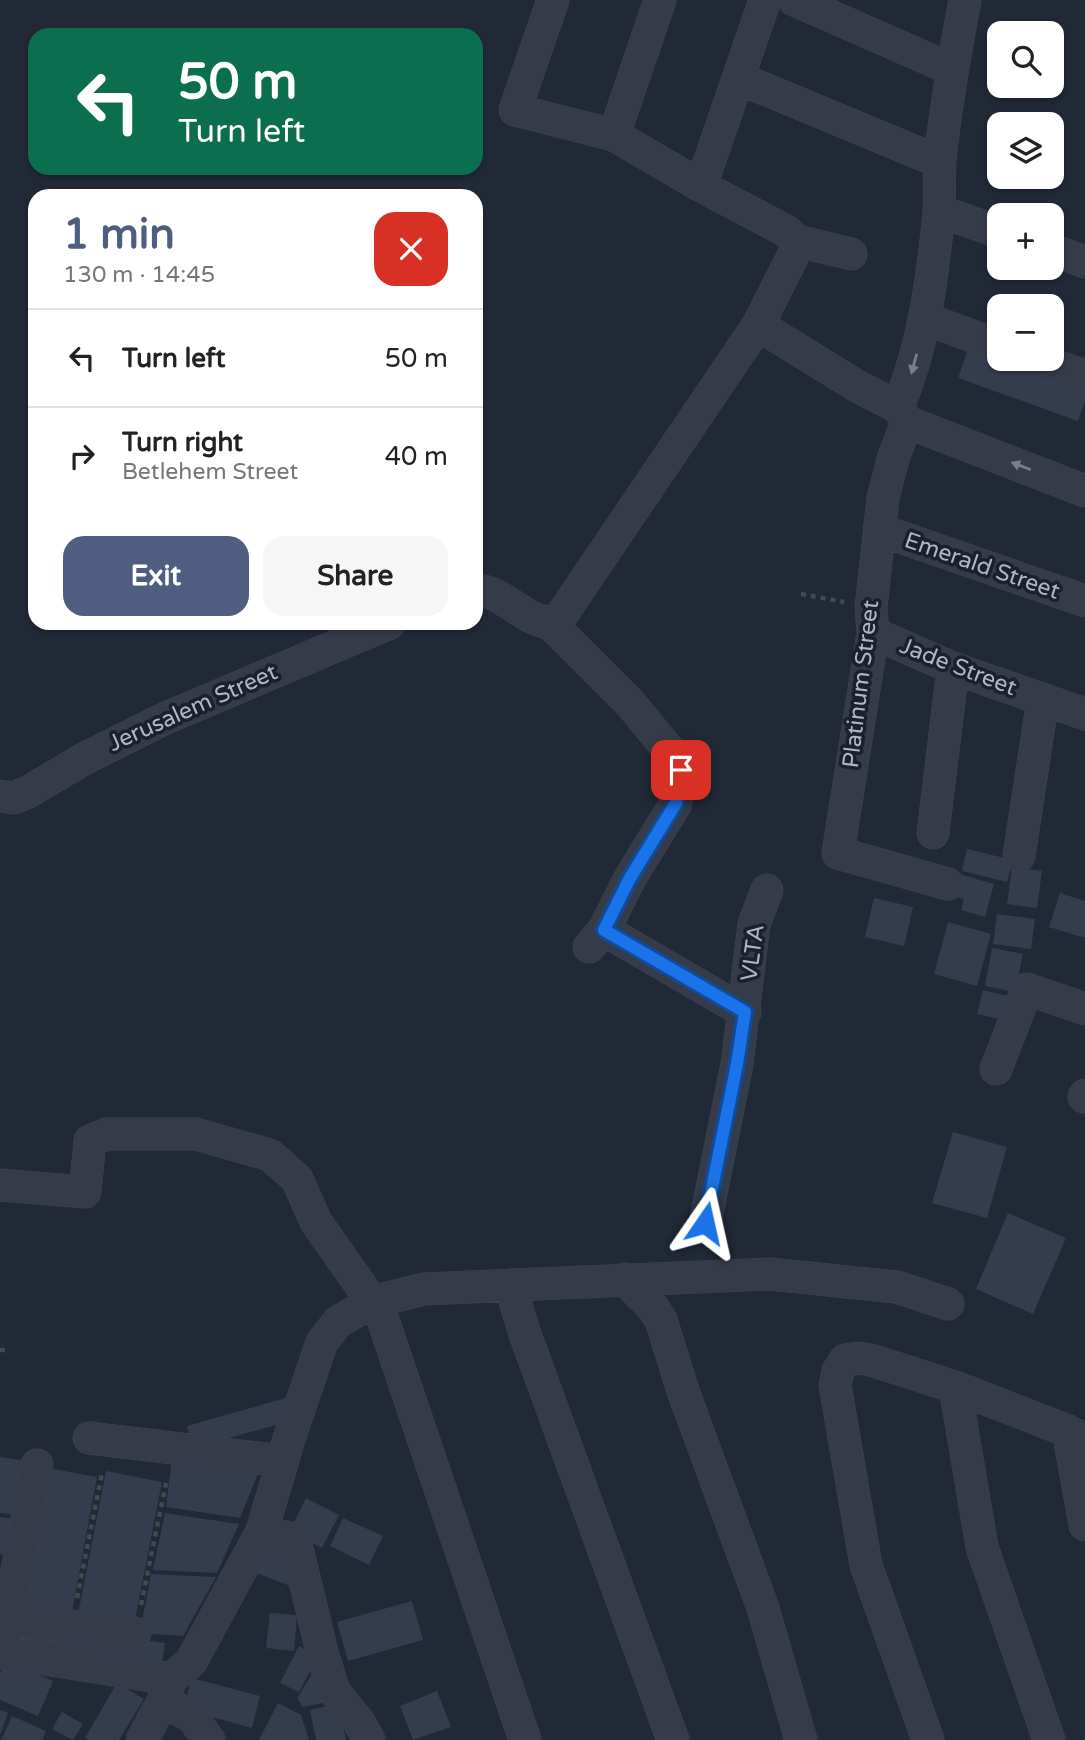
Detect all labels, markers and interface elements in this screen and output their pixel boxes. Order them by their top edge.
map controls [987,21,1064,371]
button: search [987,21,1064,98]
text: 50 m [178,53,297,112]
icon: left [63,56,154,147]
button: layers [987,112,1064,189]
text: Turn left [178,113,305,151]
button: + [987,203,1064,280]
text: 1 min [63,209,175,260]
button: close [374,212,448,286]
text: 130 m · 14:45 [63,261,215,289]
button: − [987,294,1064,371]
icon: left [63,339,101,377]
text: Turn left [122,343,225,374]
text: 50 m [385,343,448,374]
one-way arrow [908,353,919,375]
text: Turn right [122,427,243,458]
icon: right [63,437,101,475]
text: 40 m [385,441,448,472]
text: Betlehem Street [122,458,298,486]
one-way arrow [1011,460,1032,471]
street label: Emerald Street [901,526,1064,606]
button: Exit [63,536,249,616]
button: Share [263,536,448,616]
street label: Platinum Street [837,598,885,770]
street label: Jade Street [896,632,1021,702]
street label: Jerusalem Street [104,658,282,758]
pin [651,740,711,800]
icon: arrive [662,751,700,789]
street label: VLTA [735,923,771,983]
position arrow [668,1186,742,1260]

